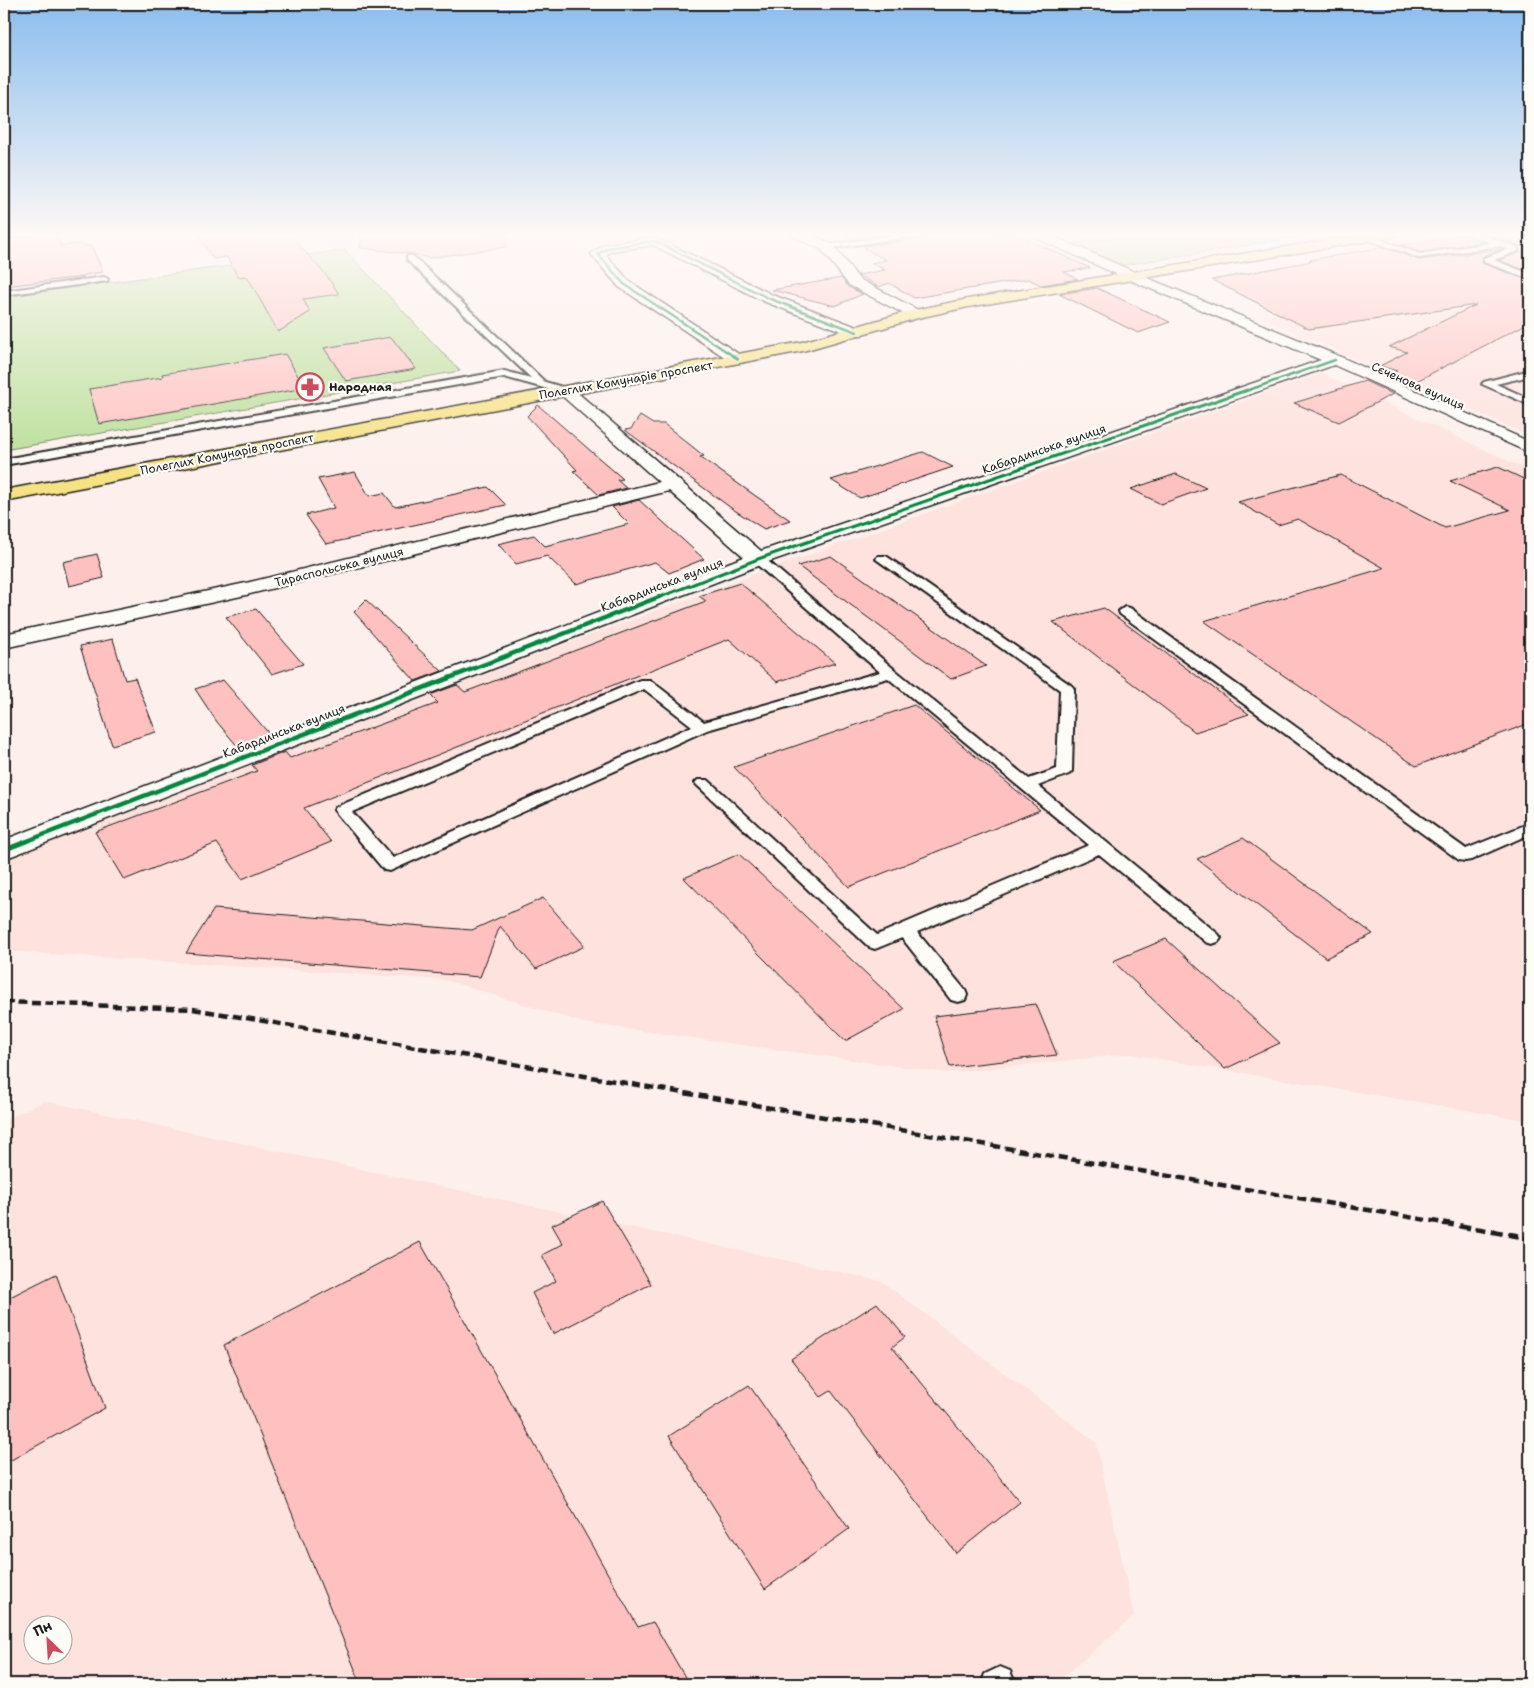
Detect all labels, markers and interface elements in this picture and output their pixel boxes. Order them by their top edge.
street label: Полеглих Комунарів проспект [538,357,715,403]
street label: Сєченова вулиця [1369,358,1467,414]
pharmacy icon: Народная [295,372,325,402]
place label: Народная [329,379,392,395]
street label: Кабардинська вулиця [980,420,1108,478]
street label: Полеглих Комунарів проспект [139,429,316,479]
street label: Тираспольська вулиця [273,543,405,591]
street label: Кабардинська вулиця [599,554,725,616]
street label: Кабардинська вулиця [221,700,347,762]
north arrow [22,1616,72,1666]
text: Пн [30,1616,55,1640]

